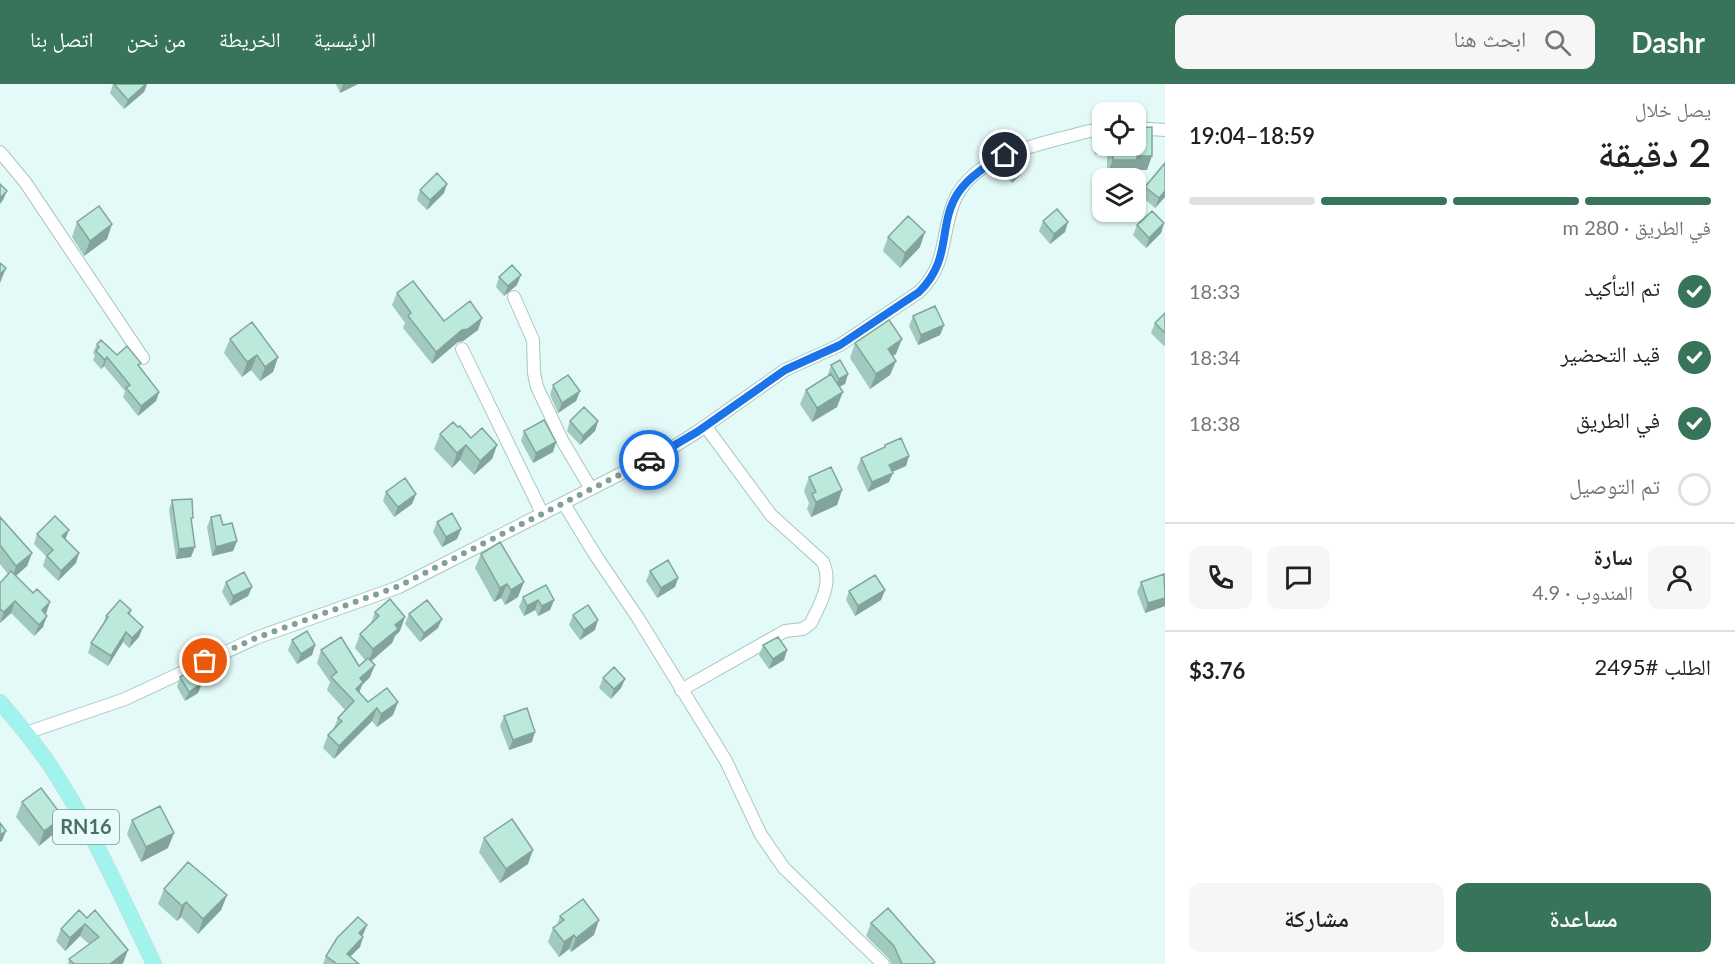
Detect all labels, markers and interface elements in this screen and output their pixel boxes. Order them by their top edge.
search box [1175,15,1595,69]
text: ابحث هنا [1454,25,1526,52]
text: Dashr [1631,25,1705,59]
text: اتصل بنا [30,26,94,51]
text: من نحن [127,26,186,51]
text: الخريطة [219,26,281,51]
text: الرئيسية [314,26,376,51]
icon: search [1541,26,1574,59]
text: يصل خلال [1635,97,1711,121]
map controls [1092,102,1146,222]
button: locate [1092,102,1146,156]
text: 18:59–19:04 [1189,122,1315,149]
pin [979,129,1030,180]
text: 2 دقيقة [1598,129,1711,175]
icon: home [988,138,1021,171]
button: layers [1092,168,1146,222]
text: في الطريق · 280 m [1563,215,1711,239]
text: تم التأكيد [1584,274,1660,301]
icon: check [1678,275,1711,308]
text: 18:33 [1189,279,1240,303]
text: قيد التحضير [1560,340,1660,367]
icon: check [1678,341,1711,374]
text: 18:34 [1189,345,1240,369]
text: في الطريق [1576,406,1660,433]
icon: check [1678,407,1711,440]
text: 18:38 [1189,411,1240,435]
courier [619,430,679,490]
icon: car [633,444,666,477]
text: تم التوصيل [1569,472,1660,499]
text: سارة [1594,543,1633,570]
button: phone [1189,546,1252,609]
button: chat [1267,546,1330,609]
button: person [1648,546,1711,609]
text: المندوب · 4.9 [1532,580,1633,604]
pin [179,635,230,686]
icon: bag [188,644,221,677]
text: الطلب #2495 [1594,653,1711,680]
text: $3.76 [1189,657,1245,684]
road number: RN16 [53,810,119,844]
button: مشاركة [1189,883,1444,952]
button: مساعدة [1456,883,1711,952]

